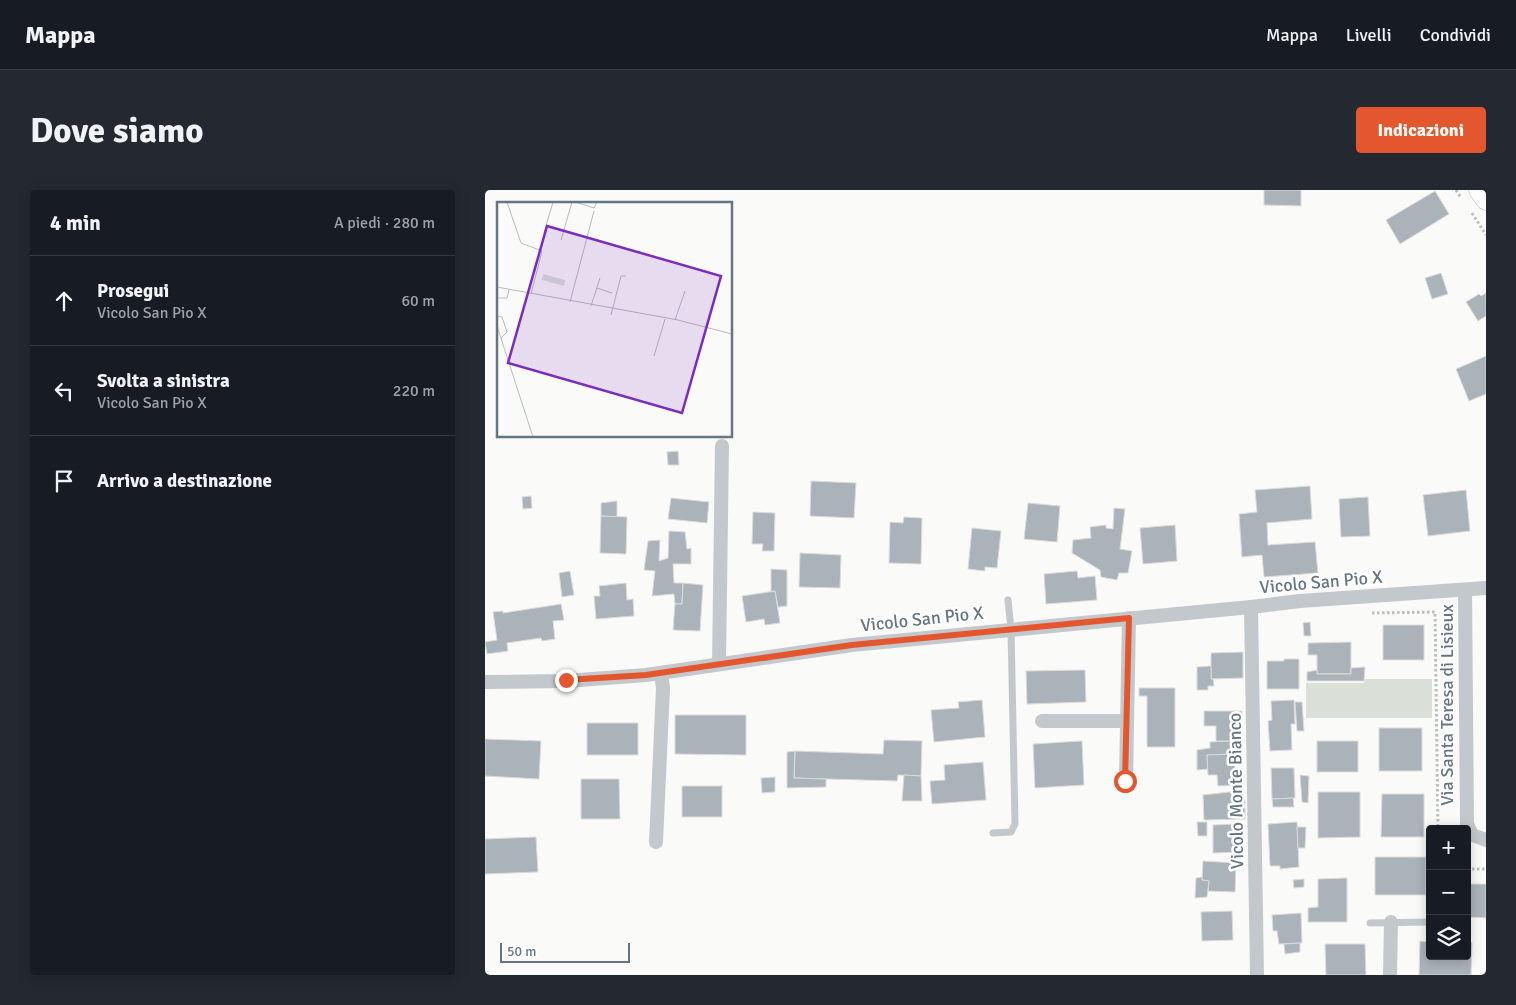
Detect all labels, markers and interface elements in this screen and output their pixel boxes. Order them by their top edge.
text: Mappa [25,20,95,50]
text: Mappa [1266,24,1318,46]
text: Livelli [1346,24,1392,46]
text: Condividi [1420,24,1491,46]
button: Indicazioni [1356,107,1486,153]
text: Dove siamo [30,109,204,152]
inset map [497,202,733,438]
text: 4 min [50,210,101,236]
text: A piedi · 280 m [334,213,435,233]
text: Prosegui [97,279,169,303]
icon: ahead [50,287,78,315]
text: 60 m [401,291,435,311]
text: Vicolo San Pio X [97,303,207,323]
text: Svolta a sinistra [97,369,230,393]
icon: left [50,377,78,405]
text: 220 m [393,381,435,401]
text: Vicolo San Pio X [97,393,207,413]
icon: arrive [50,467,78,495]
text: Arrivo a destinazione [97,469,272,493]
street label: Vicolo San Pio X [1259,566,1384,598]
street label: Vicolo San Pio X [860,602,985,636]
street label: Via Santa Teresa di Lisieux [1436,604,1458,806]
route end [555,669,578,692]
street label: Vicolo Monte Bianco [1224,712,1248,870]
route start [1114,770,1137,793]
map controls [1426,825,1471,960]
button: + [1426,825,1471,870]
button: − [1426,870,1471,915]
button: layers [1426,915,1471,960]
scale bar [500,940,630,963]
text: 50 m [507,943,536,960]

